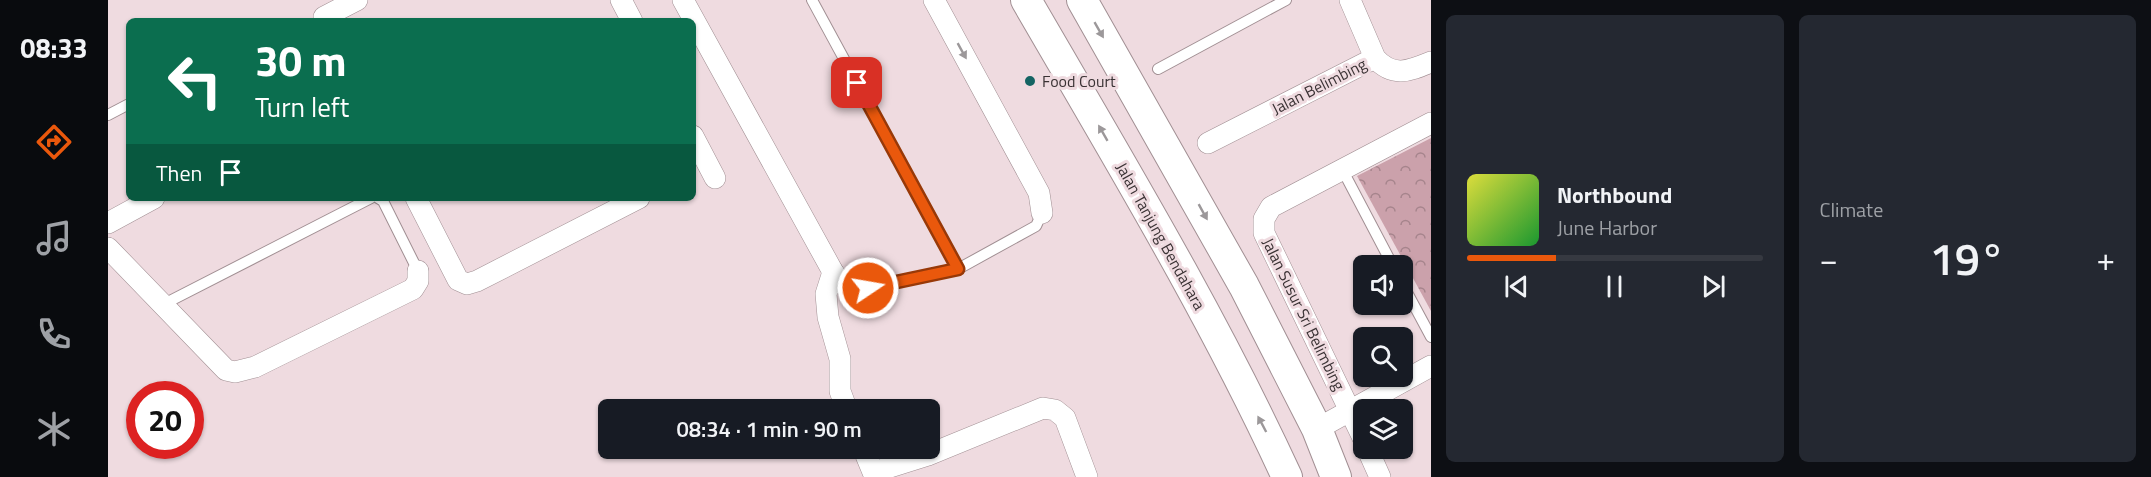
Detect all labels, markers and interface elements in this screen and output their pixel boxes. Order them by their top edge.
one-way arrow [1094,22,1104,39]
text: 08:33 [20,27,88,68]
text: 30 m [255,28,347,92]
icon: left [156,42,234,120]
one-way arrow [957,43,967,60]
street label: Jalan Belimbing [1267,52,1371,120]
pin [831,57,882,108]
icon: arrive [840,66,873,99]
place label: Food Court [1042,69,1116,93]
marker: Food Court [1023,74,1037,88]
text: Turn left [255,86,349,127]
icon: directions [33,121,75,163]
one-way arrow [1098,124,1108,141]
text: Then [156,156,202,190]
icon: arrive [214,156,247,189]
street label: Jalan Tanjung Bendahara [1110,158,1212,314]
text: Northbound [1557,178,1672,212]
text: Climate [1820,194,1883,225]
one-way arrow [1198,204,1208,221]
text: June Harbor [1557,212,1657,243]
icon: music [33,217,75,259]
text: 19° [1929,224,2005,292]
street label: Jalan Susur Sri Belimbing [1257,234,1351,394]
text: − [1820,234,1838,284]
text: + [2097,234,2115,284]
map controls [1353,255,1413,459]
button: sound [1353,255,1413,315]
position arrow [836,256,900,320]
icon: previous [1500,270,1533,303]
icon: pause [1598,270,1631,303]
icon: next [1697,270,1730,303]
icon: phone [33,313,75,355]
button: search [1353,327,1413,387]
speed limit sign: 20 [126,381,204,459]
button: layers [1353,399,1413,459]
icon: climate [33,408,75,450]
text: 08:34 · 1 min · 90 m [676,412,862,446]
one-way arrow [1257,415,1267,432]

